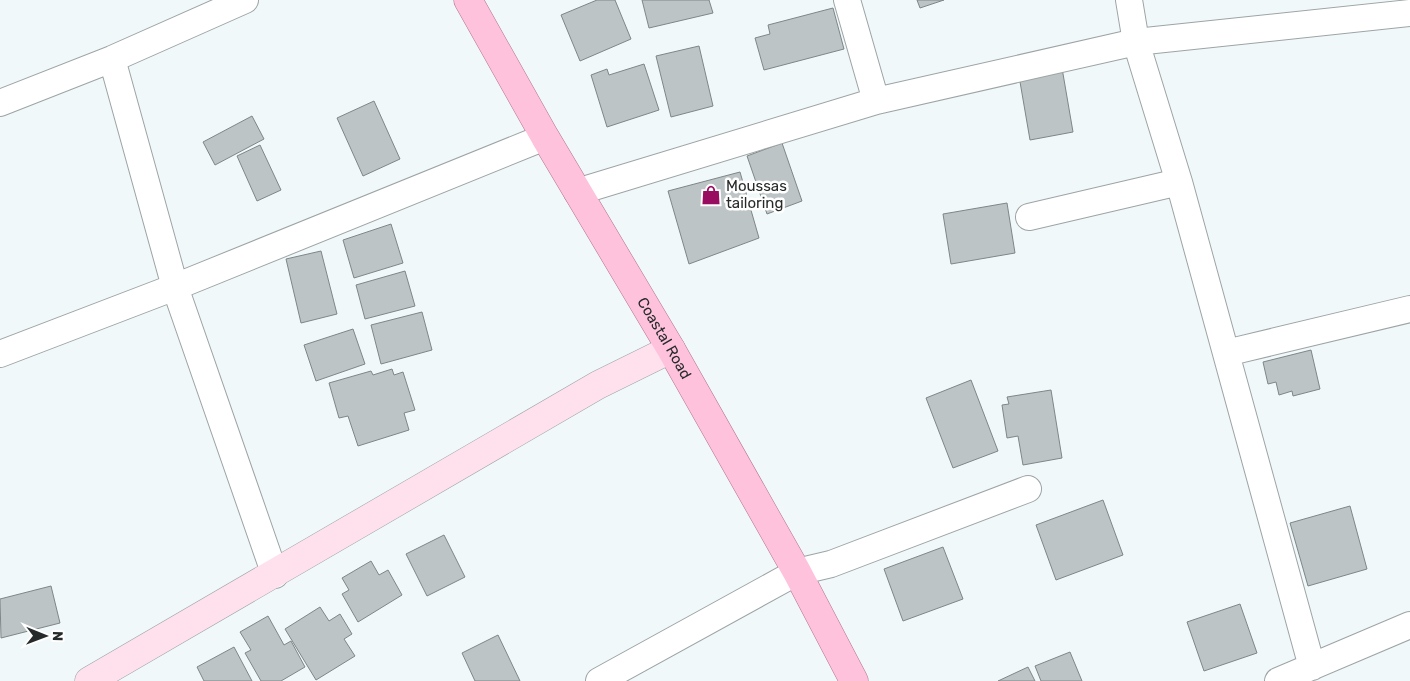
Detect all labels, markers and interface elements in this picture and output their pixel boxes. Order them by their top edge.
place label: Moussas tailoring [726,177,787,212]
shop icon: Moussas tailoring [700,184,722,206]
street label: Coastal Road [633,294,695,382]
north arrow [20,611,70,661]
text: N [49,631,66,641]

